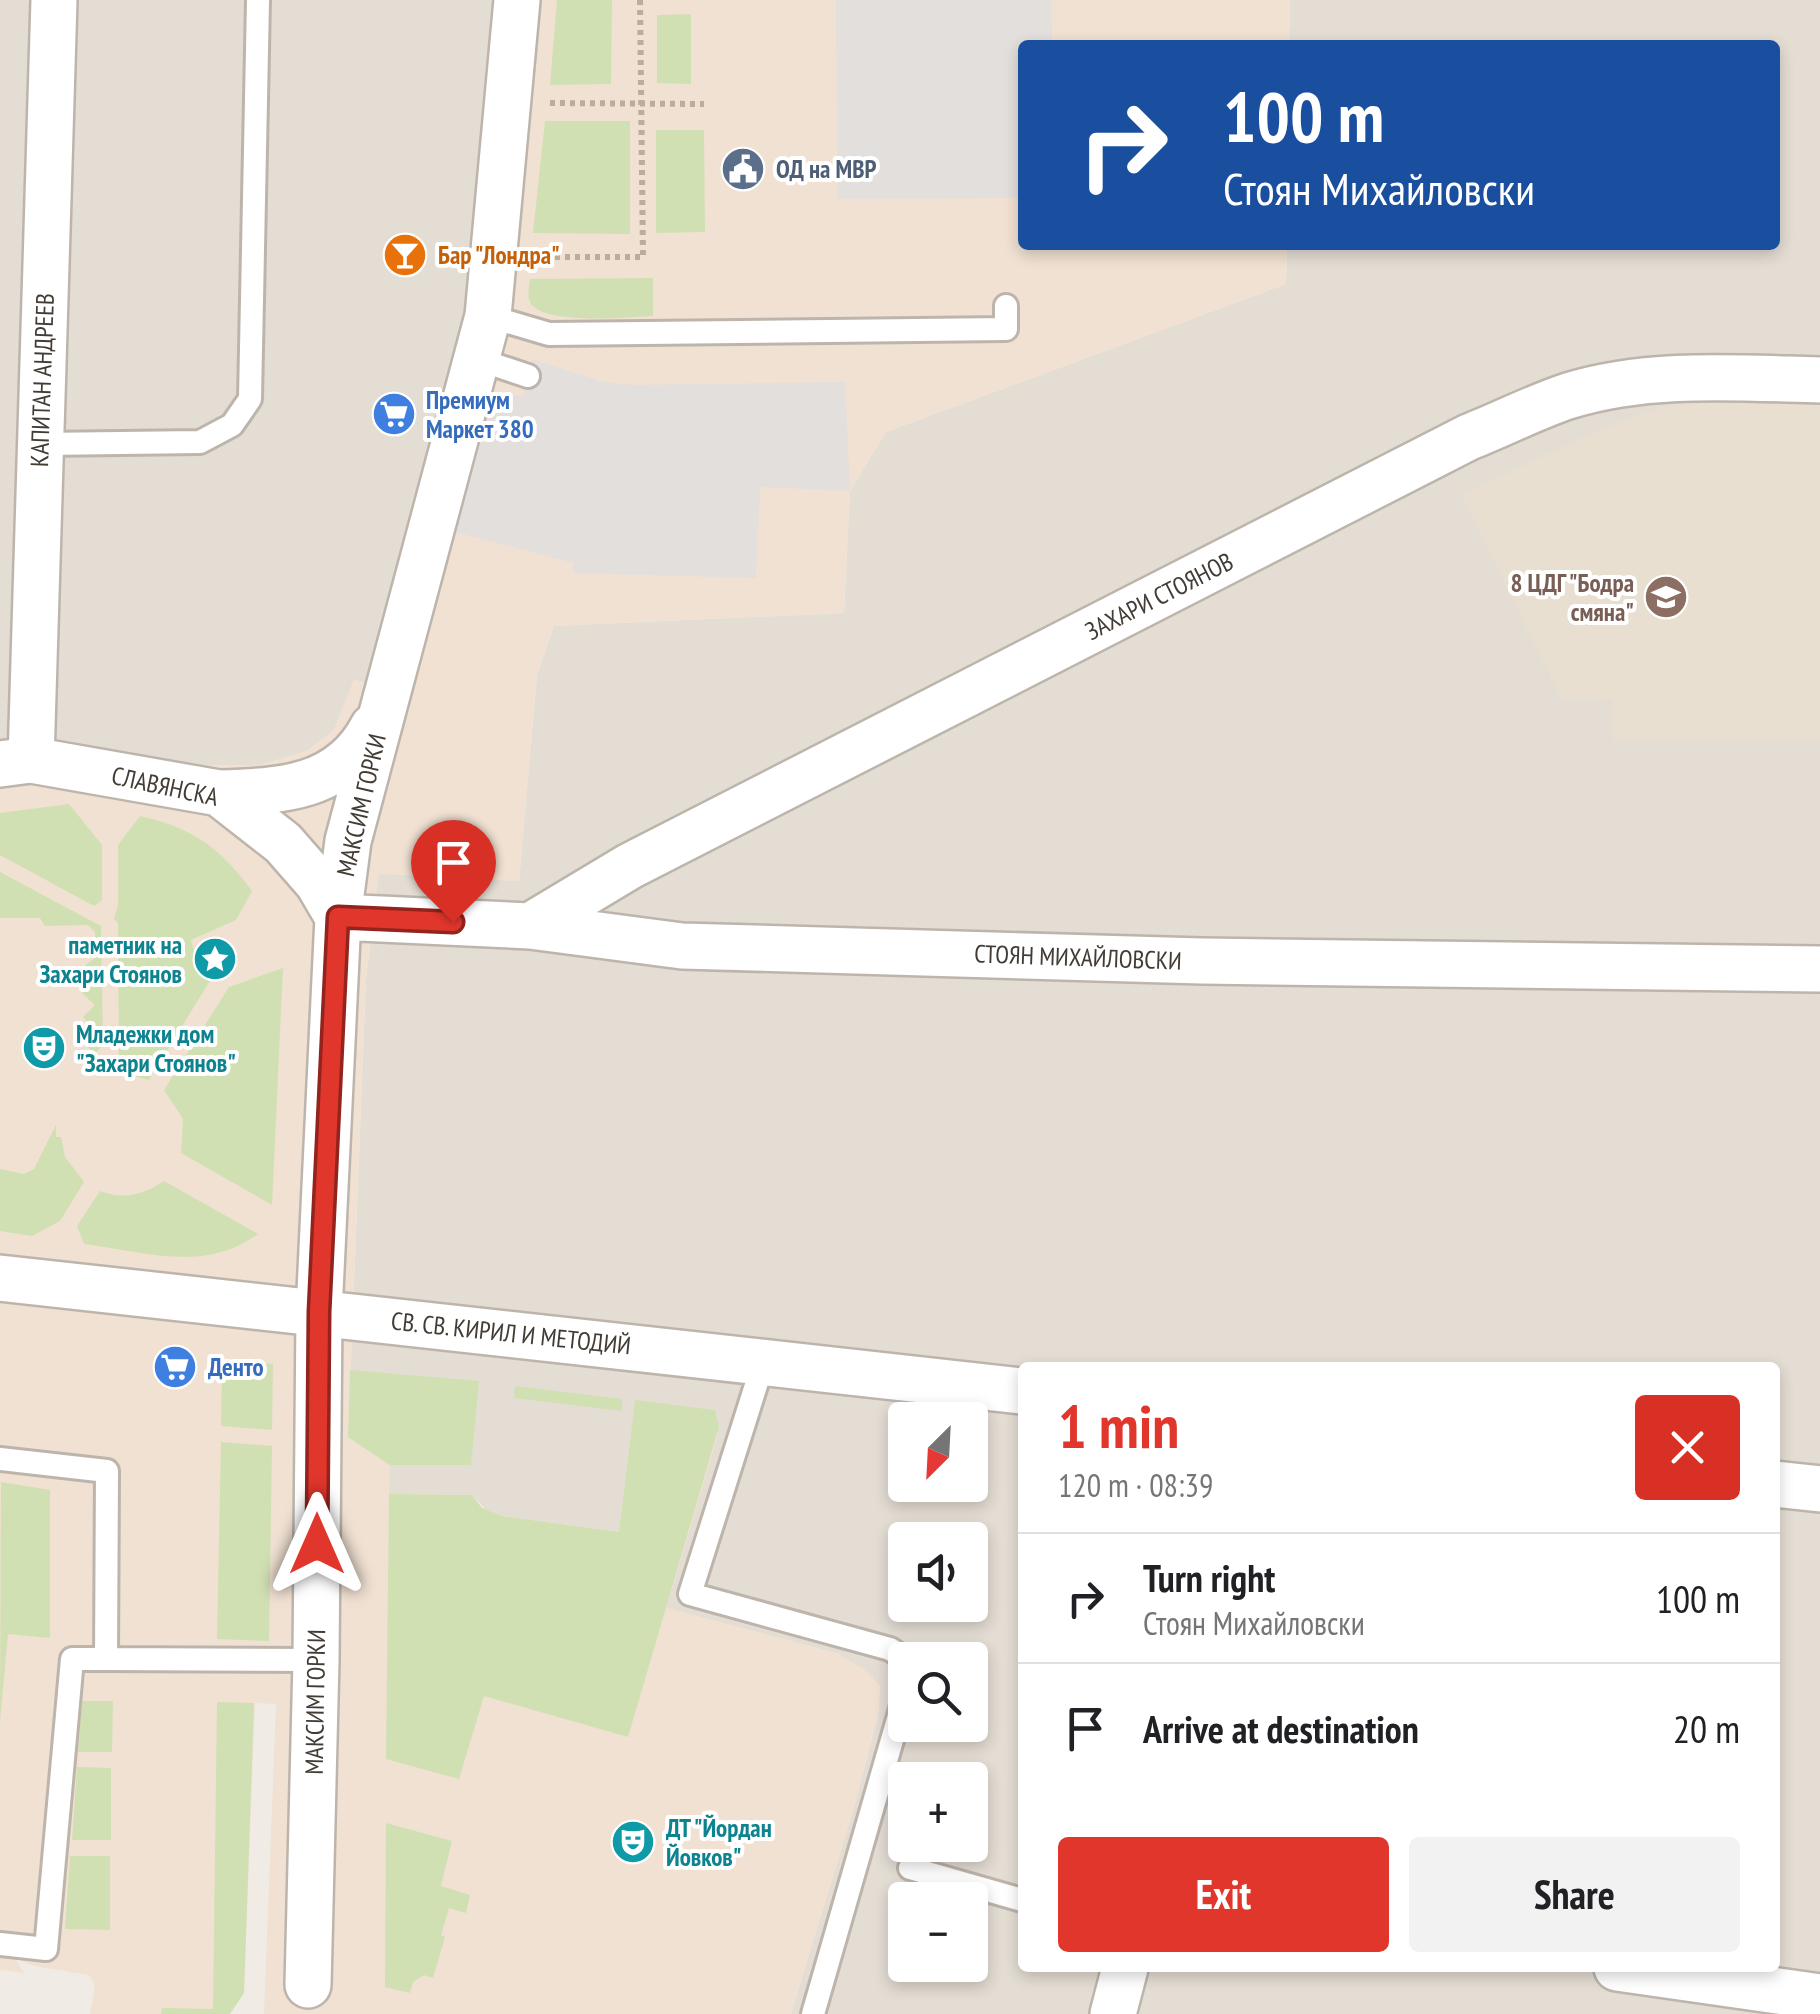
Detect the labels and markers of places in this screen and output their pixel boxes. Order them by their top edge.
public building icon: ОД на МВР [720,146,766,192]
place label: ОД на МВР [776,153,876,185]
bar icon: Бар "Лондра" [382,232,428,278]
place label: Бар "Лондра" [438,239,560,271]
place label: Премиум Маркет 380 [426,384,534,445]
supermarket icon: Премиум Маркет 380 [371,391,417,437]
place label: 8 ЦДГ "Бодра смяна" [1511,567,1634,628]
school or university icon: 8 ЦДГ "Бодра смяна" [1643,574,1689,620]
pin [411,820,496,923]
place label: паметник на Захари Стоянов [39,929,182,990]
place icon: паметник на Захари Стоянов [192,936,238,982]
place label: Младежки дом "Захари Стоянов" [76,1018,236,1079]
theatre icon: Младежки дом "Захари Стоянов" [21,1025,67,1071]
supermarket icon: Денто [152,1344,198,1390]
place label: Денто [208,1351,264,1383]
place label: ДТ "Йордан Йовков" [666,1812,772,1873]
theatre icon: ДТ "Йордан Йовков" [610,1819,656,1865]

